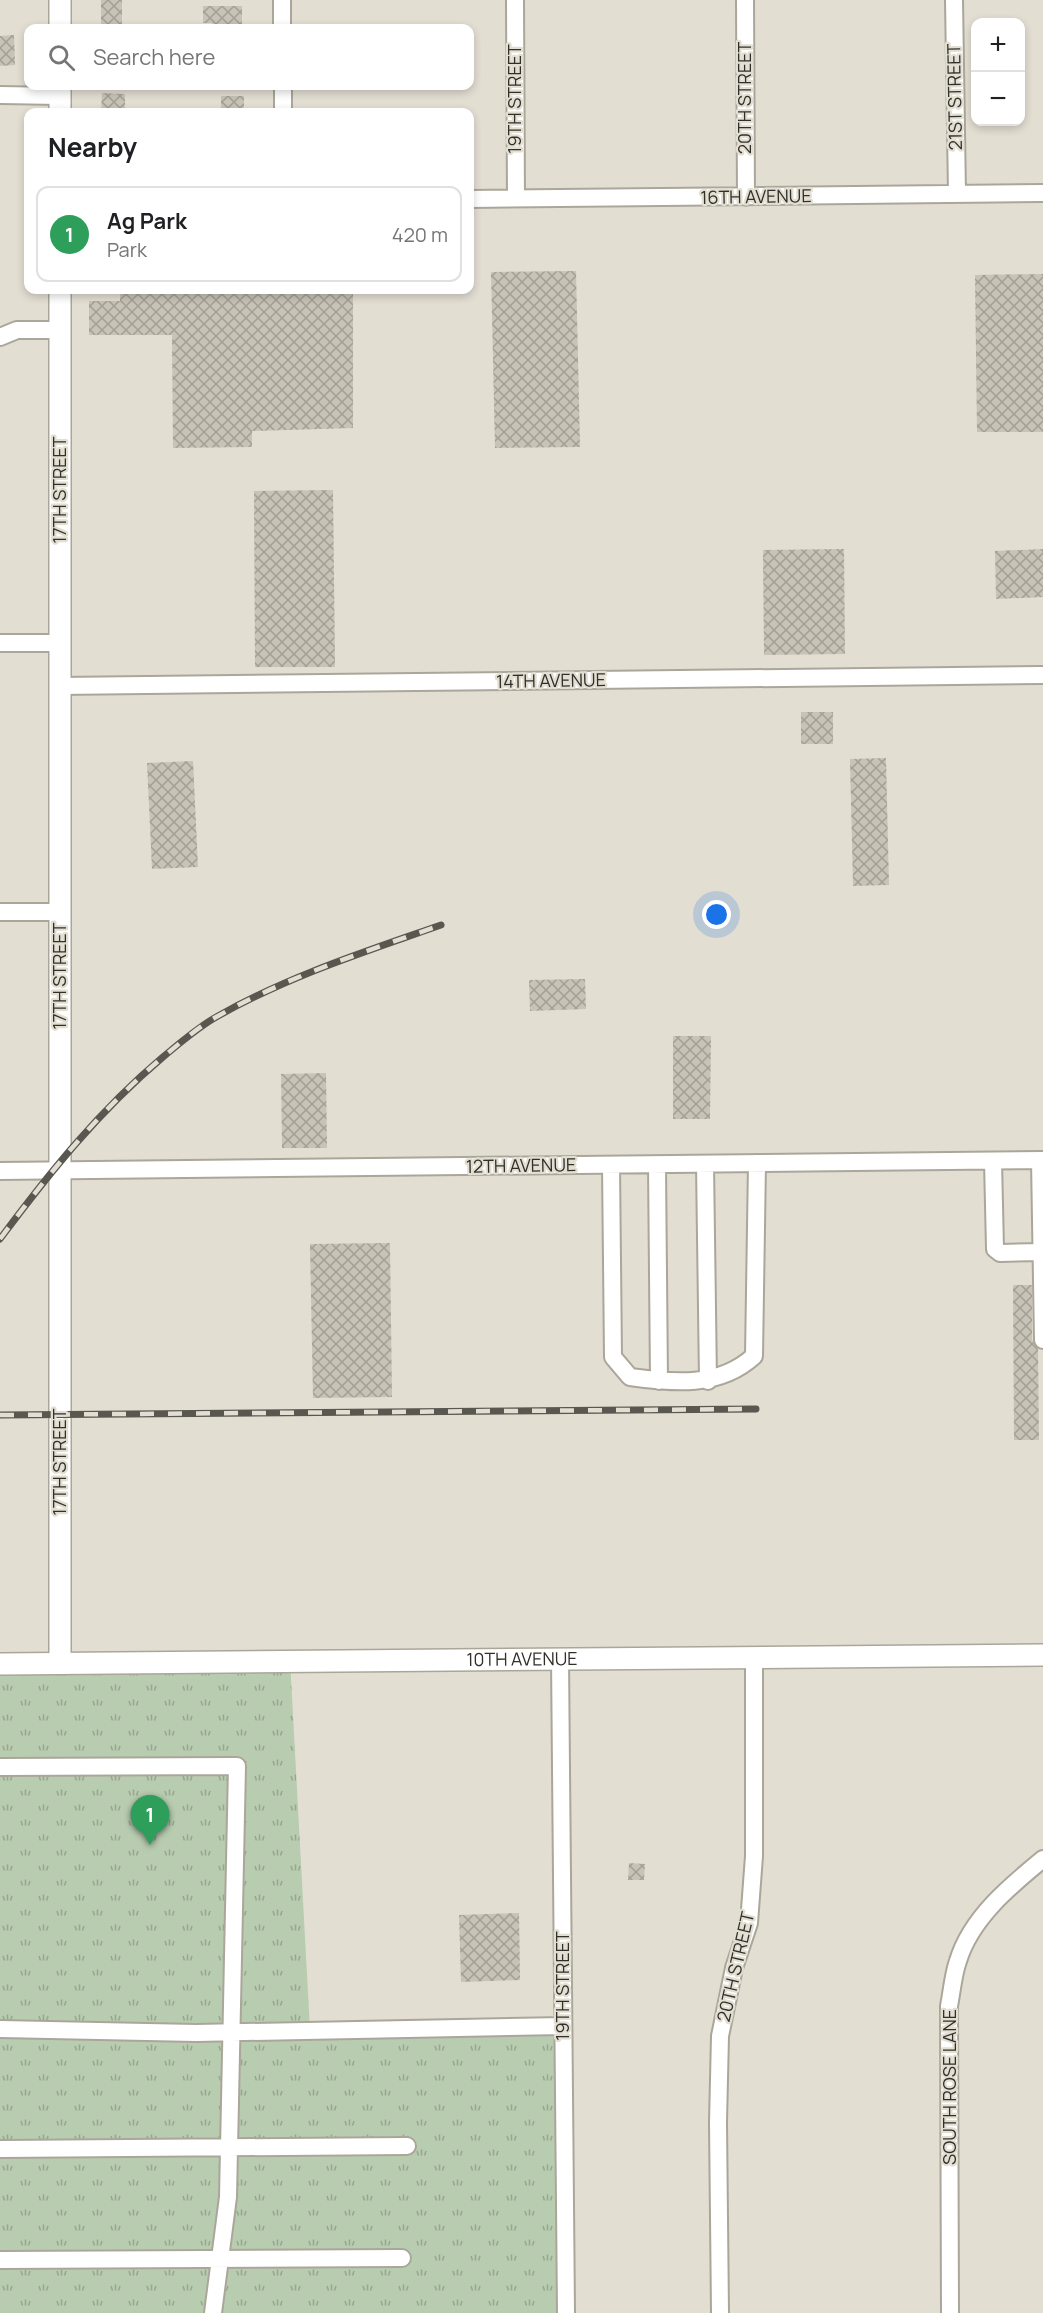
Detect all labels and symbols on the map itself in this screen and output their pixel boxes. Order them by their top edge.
street label: 20TH STREET [732,42,756,154]
street label: 21ST STREET [941,43,967,151]
street label: 19TH STREET [502,44,526,154]
street label: 16TH AVENUE [700,183,812,209]
street label: 17TH STREET [47,436,71,544]
street label: 14TH AVENUE [496,667,606,693]
your location [702,900,731,929]
street label: 17TH STREET [47,922,71,1030]
street label: 12TH AVENUE [466,1152,576,1178]
street label: 17TH STREET [47,1408,71,1516]
street label: 10TH AVENUE [466,1646,578,1671]
pin: 1 [130,1796,170,1845]
street label: 20TH STREET [711,1909,759,2024]
street label: 19TH STREET [550,1931,574,2041]
street label: SOUTH ROSE LANE [937,2009,961,2165]

